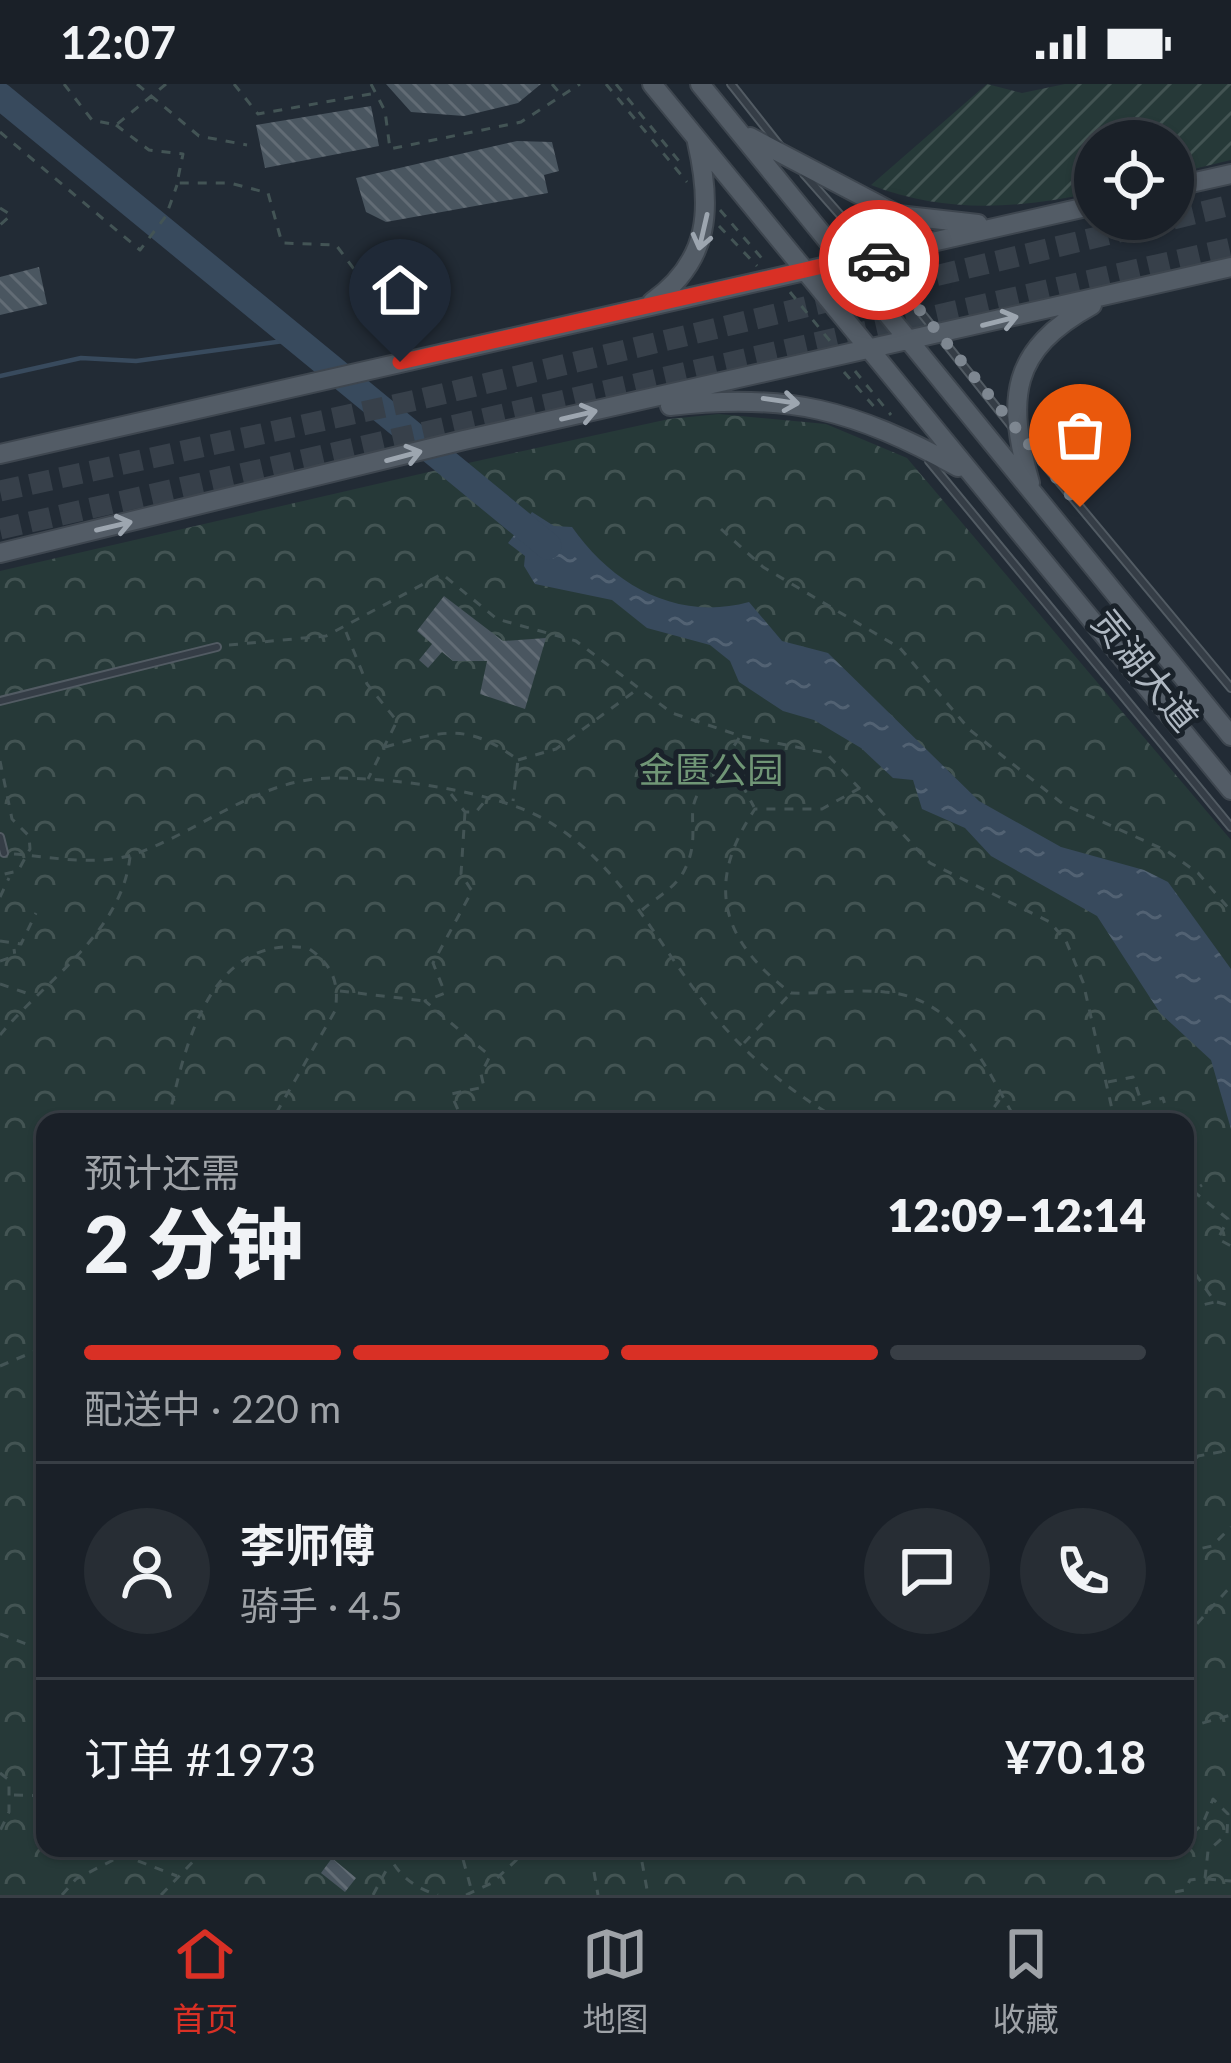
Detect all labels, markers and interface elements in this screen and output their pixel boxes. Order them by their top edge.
text: 12:07 [60,15,176,69]
map controls [1074,120,1194,240]
button: locate [1074,120,1194,240]
courier [819,200,939,320]
one-way arrow [690,213,713,251]
icon: car [846,227,912,293]
pin [349,239,451,362]
icon: home [367,257,433,323]
one-way arrow [981,309,1019,331]
pin [1029,384,1131,507]
one-way arrow [761,390,800,413]
icon: bag [1047,402,1113,468]
one-way arrow [559,403,597,426]
one-way arrow [384,444,422,466]
one-way arrow [94,514,132,536]
street label: 贡湖大道 [1083,600,1208,739]
park label: 金匮公园 [639,747,783,791]
text: 预计还需 [84,1149,240,1195]
text: 12:09–12:14 [887,1188,1146,1242]
text: 2 分钟 [84,1196,303,1290]
text: 配送中 · 220 m [84,1385,341,1431]
button: person [84,1508,210,1634]
button: chat [864,1508,990,1634]
button: phone [1020,1508,1146,1634]
text: 李师傅 [240,1518,375,1572]
text: 骑手 · 4.5 [240,1582,403,1628]
text: ¥70.18 [1005,1730,1146,1784]
text: 订单 #1973 [84,1732,316,1786]
tab: 首页 [172,1921,238,2041]
tab: 地图 [582,1921,648,2041]
tab: 收藏 [993,1921,1059,2041]

